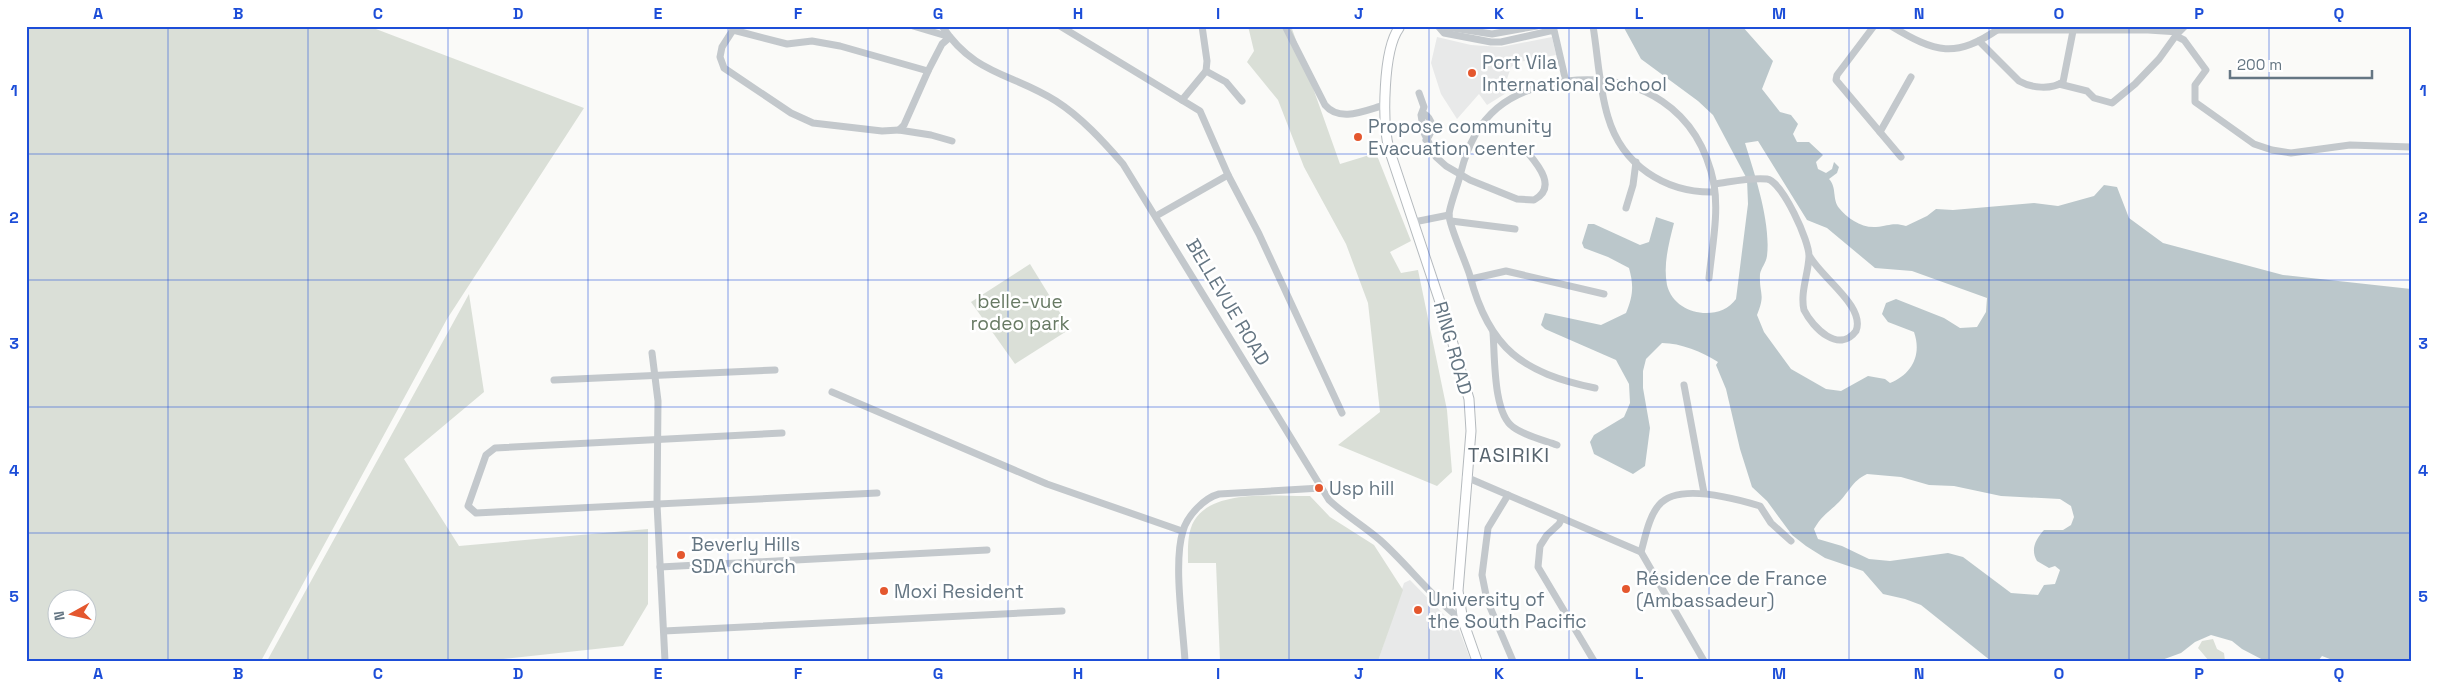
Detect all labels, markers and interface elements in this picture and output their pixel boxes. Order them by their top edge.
text: A [93,3,103,24]
text: B [233,3,243,24]
text: C [373,3,383,24]
text: D [513,3,523,24]
text: E [654,3,663,24]
text: F [794,3,803,24]
text: G [933,3,943,24]
text: H [1073,3,1083,24]
text: I [1216,3,1220,24]
text: J [1354,3,1364,24]
text: K [1494,3,1504,24]
text: L [1635,3,1644,24]
text: M [1772,3,1786,24]
text: N [1914,3,1924,24]
text: O [2054,3,2065,24]
text: P [2194,3,2204,24]
text: Q [2334,3,2345,24]
scale bar [2230,48,2372,80]
place label: Port Vila International School [1482,50,1667,97]
text: 200 m [2237,55,2282,74]
marker: Port Vila International School [1466,67,1478,79]
text: 1 [10,80,18,101]
text: 1 [2419,80,2427,101]
place label: Propose community Evacuation center [1368,114,1552,161]
marker: Propose community Evacuation center [1352,131,1364,143]
text: 2 [9,207,19,228]
text: 2 [2418,207,2428,228]
street label: BELLEVUE ROAD [1180,234,1276,370]
park label: belle-vue rodeo park [970,289,1070,336]
street label: RING ROAD [1428,299,1478,397]
text: 3 [9,333,19,354]
text: 3 [2418,333,2428,354]
district label: TASIRIKI [1468,442,1550,468]
text: 4 [9,460,19,481]
text: 4 [2418,460,2428,481]
place label: Usp hill [1329,476,1394,501]
marker: Usp hill [1313,482,1325,494]
place label: Beverly Hills SDA church [691,532,800,579]
marker: Beverly Hills SDA church [675,549,687,561]
place label: Résidence de France (Ambassadeur) [1636,566,1827,613]
place label: Moxi Resident [894,579,1024,604]
marker: Résidence de France (Ambassadeur) [1620,583,1632,595]
marker: Moxi Resident [878,585,890,597]
text: 5 [9,586,19,607]
text: 5 [2418,586,2428,607]
place label: University of the South Pacific [1428,587,1587,634]
north arrow [48,590,98,640]
marker: University of the South Pacific [1412,604,1424,616]
text: N [50,610,69,622]
text: A [93,663,103,684]
text: B [233,663,243,684]
text: C [373,663,383,684]
text: D [513,663,523,684]
text: E [654,663,663,684]
text: F [794,663,803,684]
text: G [933,663,943,684]
text: H [1073,663,1083,684]
text: I [1216,663,1220,684]
text: J [1354,663,1364,684]
text: K [1494,663,1504,684]
text: L [1635,663,1644,684]
text: M [1772,663,1786,684]
text: N [1914,663,1924,684]
text: O [2054,663,2065,684]
text: P [2194,663,2204,684]
text: Q [2334,663,2345,684]

